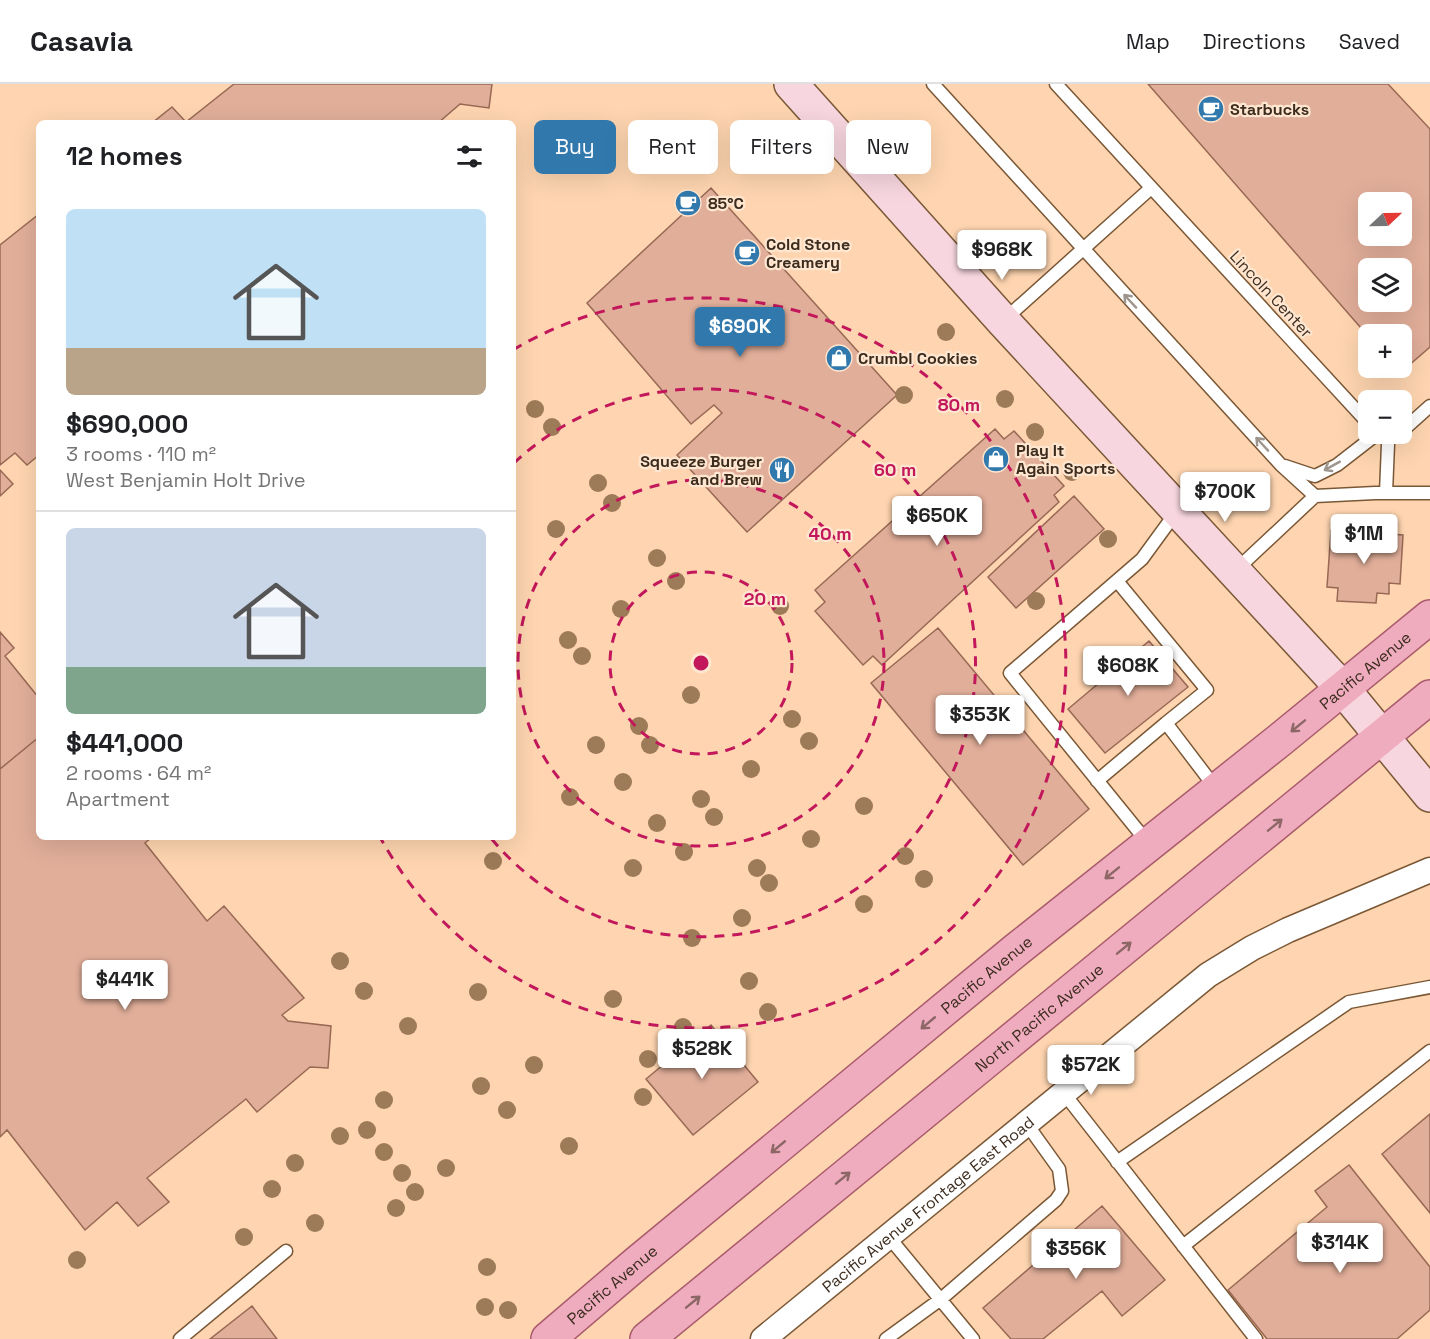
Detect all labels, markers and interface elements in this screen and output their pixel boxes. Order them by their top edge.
text: Casavia [30,23,133,59]
text: Map [1126,28,1170,55]
text: Directions [1203,28,1306,55]
text: Saved [1339,28,1400,55]
cafe icon: Starbucks [1196,94,1226,124]
place label: Starbucks [1230,99,1309,120]
chip: Buy [534,120,616,174]
chip: Rent [628,120,718,174]
chip: Filters [730,120,834,174]
chip: New [846,120,931,174]
text: 12 homes [66,139,183,173]
icon: filters [453,140,486,173]
cafe icon: 85°C [673,188,703,218]
north arrow [1358,192,1412,246]
map controls [1358,192,1412,444]
place label: 85°C [708,193,744,214]
pin: $968K [960,230,1044,281]
place label: Cold Stone Creamery [766,234,850,273]
text: $968K [971,236,1033,262]
cafe icon: Cold Stone Creamery [732,238,762,268]
street label: Lincoln Center [1225,246,1317,342]
icon: home [222,248,330,356]
button: layers [1358,258,1412,312]
one-way arrow [1123,294,1137,309]
pin: $690K [698,307,782,358]
text: $690K [709,313,771,339]
button: + [1358,324,1412,378]
shop icon: Crumbl Cookies [824,343,854,373]
place label: Crumbl Cookies [858,348,977,369]
button: − [1358,390,1412,444]
text: 80 m [938,393,980,416]
text: $690,000 [66,407,188,441]
one-way arrow [1255,437,1269,452]
place label: Play It Again Sports [1016,440,1116,479]
text: 3 rooms · 110 m² [66,441,216,467]
shop icon: Play It Again Sports [981,444,1011,474]
place label: Squeeze Burger and Brew [640,451,762,490]
restaurant icon: Squeeze Burger and Brew [767,455,797,485]
text: 60 m [874,458,916,481]
one-way arrow [1324,461,1342,472]
text: West Benjamin Holt Drive [66,467,306,493]
pin: $700K [1183,472,1267,523]
text: $700K [1194,478,1256,504]
pin: $650K [895,496,979,547]
text: $650K [906,502,968,528]
pin: $1M [1335,514,1393,565]
text: $1M [1345,520,1383,546]
text: 40 m [808,522,852,545]
icon: home [222,567,330,675]
text: 20 m [744,587,786,610]
street label: Pacific Avenue [1315,626,1415,714]
pin: $608K [1086,646,1170,697]
text: $608K [1097,652,1159,678]
centre of rings [691,653,711,673]
pin: $353K [938,695,1022,746]
text: $353K [950,701,1010,727]
one-way arrow [1290,719,1306,732]
text: $441,000 [66,726,183,760]
text: 2 rooms · 64 m² [66,760,211,786]
text: Apartment [66,786,170,812]
one-way arrow [1267,818,1283,831]
one-way arrow [1105,867,1121,880]
street label: Pacific Avenue [936,931,1036,1019]
one-way arrow [1116,942,1132,955]
street label: North Pacific Avenue [970,959,1108,1077]
pin: $441K [83,960,167,1011]
text: $441K [96,966,154,992]
one-way arrow [920,1016,936,1029]
pin: $528K [660,1029,744,1080]
text: $528K [672,1035,732,1061]
pin: $572K [1049,1045,1133,1096]
text: $572K [1061,1051,1121,1077]
street label: Pacific Avenue Frontage East Road [818,1111,1038,1297]
one-way arrow [770,1140,786,1153]
one-way arrow [835,1172,851,1185]
pin: $314K [1298,1223,1382,1274]
pin: $356K [1034,1229,1118,1280]
text: $314K [1311,1229,1369,1255]
text: $356K [1045,1235,1107,1261]
street label: Pacific Avenue [562,1240,662,1329]
one-way arrow [684,1296,700,1309]

